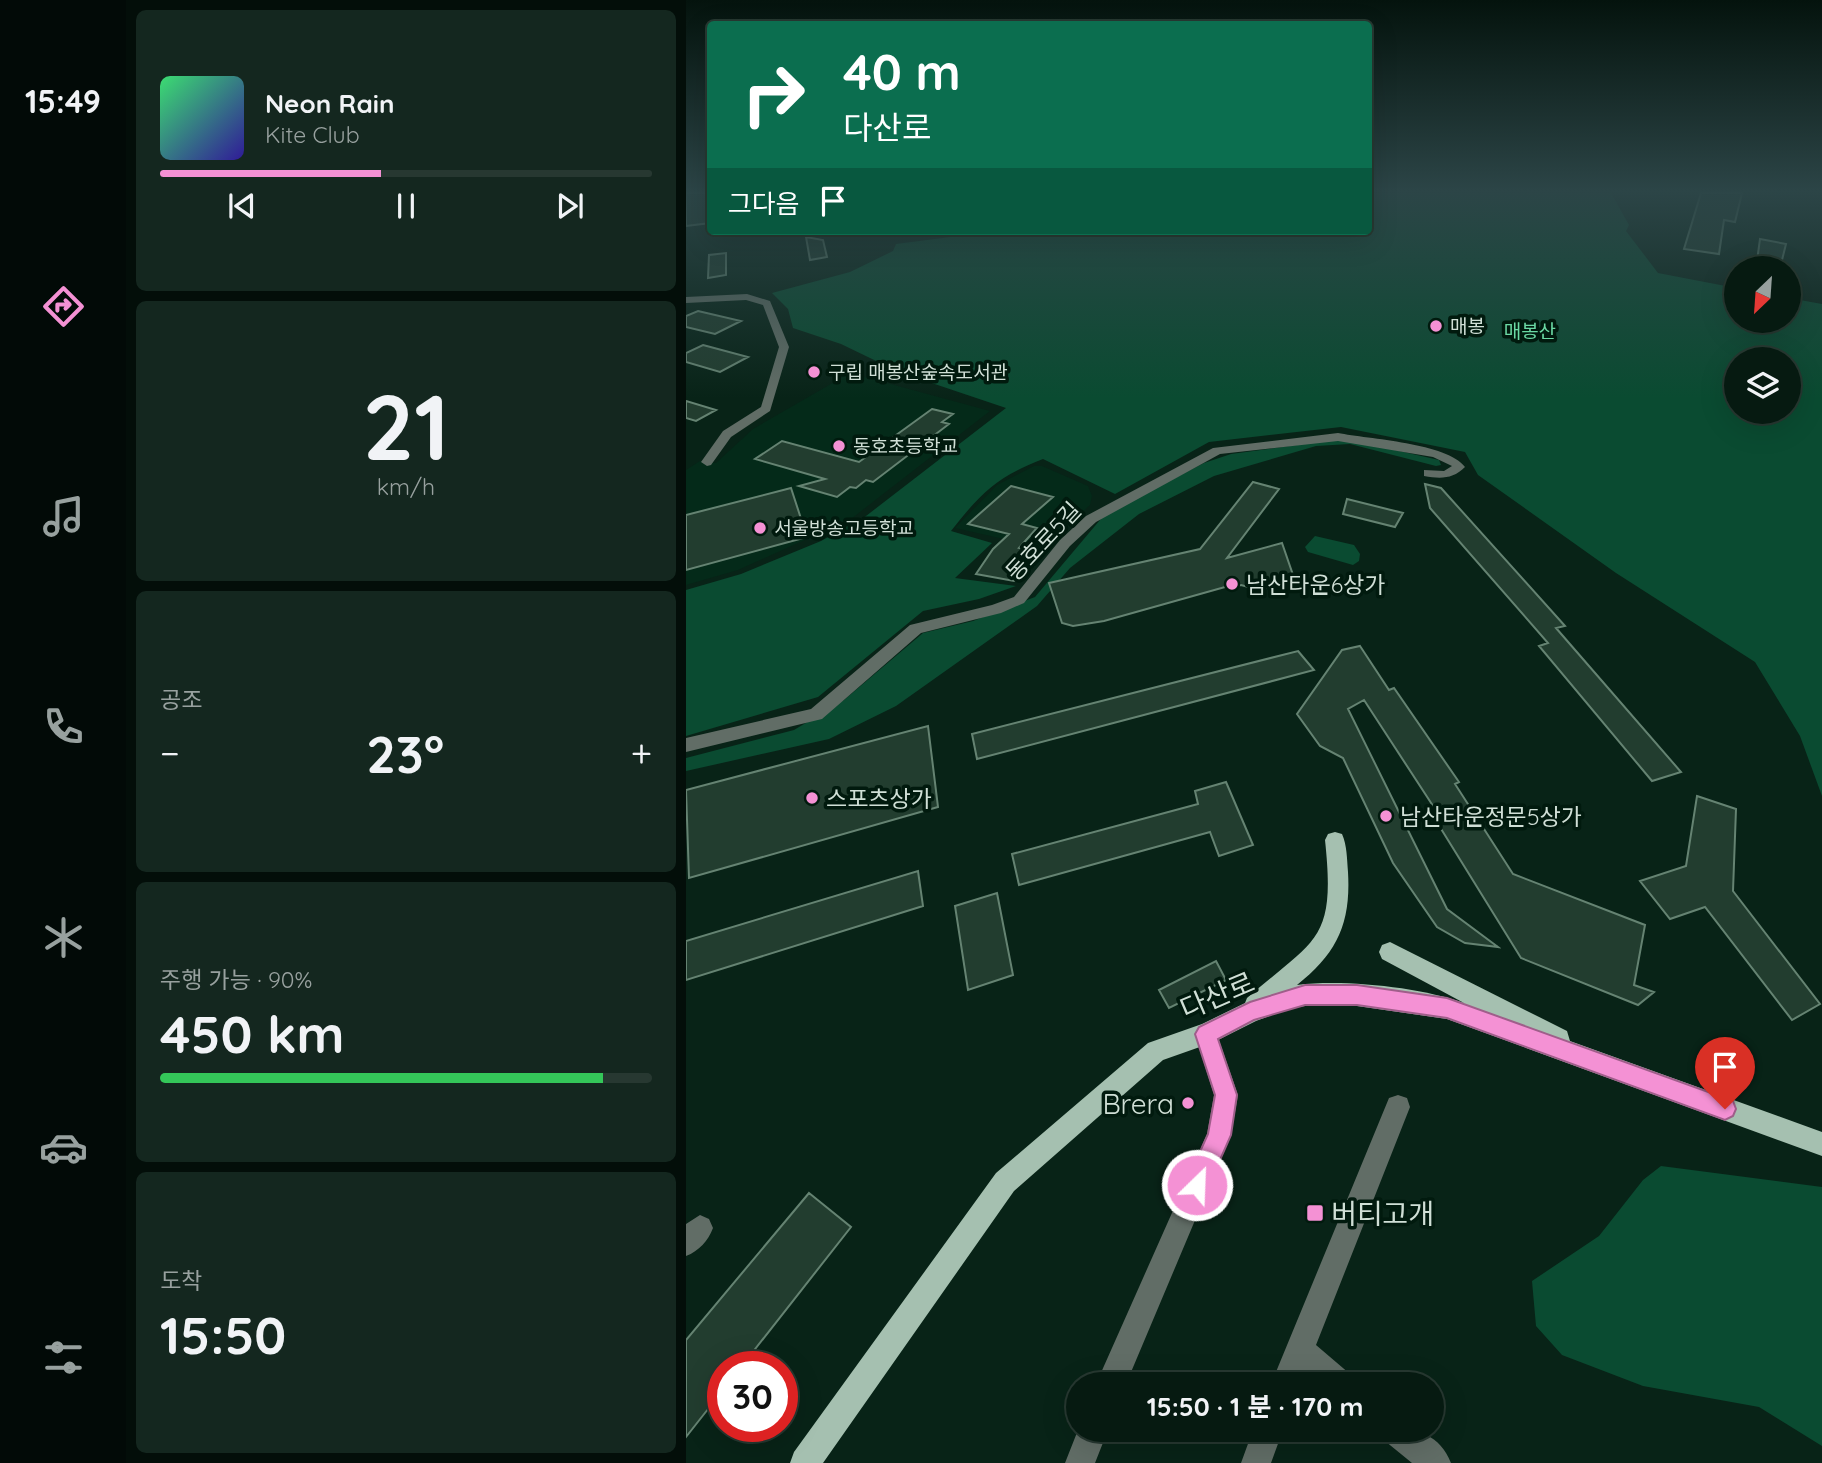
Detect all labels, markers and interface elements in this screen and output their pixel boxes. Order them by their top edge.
text: 40 m [843,41,961,102]
icon: right [728,49,819,140]
text: 15:49 [25,81,101,121]
text: Neon Rain [265,87,394,120]
text: 다산로 [843,107,931,147]
text: Kite Club [265,120,360,149]
icon: arrive [814,182,852,220]
icon: previous [223,187,261,225]
icon: pause [387,187,425,225]
icon: next [551,187,589,225]
text: 그다음 [728,187,800,220]
north arrow [1724,256,1801,332]
map controls [1724,256,1801,424]
icon: directions [39,282,88,331]
place label: 매봉 [1450,314,1485,338]
marker: 매봉 [1428,318,1444,334]
park label: 매봉산 [1504,319,1556,343]
button: layers [1724,347,1801,424]
place label: 구립 매봉산숲속도서관 [828,360,1008,384]
marker: 구립 매봉산숲속도서관 [806,364,822,380]
text: 21 [362,369,450,483]
place label: 동호초등학교 [853,434,958,458]
marker: 동호초등학교 [831,438,847,454]
text: km/h [377,472,435,501]
icon: music [39,492,88,541]
street label: 동호로5길 [999,496,1087,586]
place label: 서울방송고등학교 [774,516,914,540]
marker: 서울방송고등학교 [752,520,768,536]
place label: 남산타운6상가 [1246,570,1385,599]
marker: 남산타운6상가 [1224,576,1240,592]
text: 공조 [160,685,202,714]
icon: phone [39,702,88,751]
text: 23° [366,721,444,786]
text: − [160,729,180,777]
text: + [631,729,652,777]
place label: 스포츠상가 [826,784,932,813]
marker: 스포츠상가 [804,790,820,806]
place label: 남산타운정문5상가 [1400,802,1582,831]
marker: 남산타운정문5상가 [1378,808,1394,824]
icon: climate [39,913,88,962]
street label: 다산로 [1175,964,1259,1026]
text: 주행 가능 · 90% [160,965,312,994]
text: 450 km [160,1001,345,1066]
pin [1695,1037,1755,1109]
icon: arrive [1706,1048,1744,1086]
place label: Brera [1102,1086,1174,1121]
marker: Brera [1180,1095,1196,1111]
icon: car [39,1123,88,1172]
position arrow [1160,1148,1234,1222]
place label: 버티고개 [1331,1196,1434,1231]
marker: 버티고개 [1305,1203,1325,1223]
text: 도착 [160,1266,202,1295]
text: 15:50 [160,1302,286,1367]
icon: filters [39,1333,88,1382]
speed limit sign: 30 [707,1351,798,1442]
text: 15:50 · 1 분 · 170 m [1147,1390,1363,1423]

